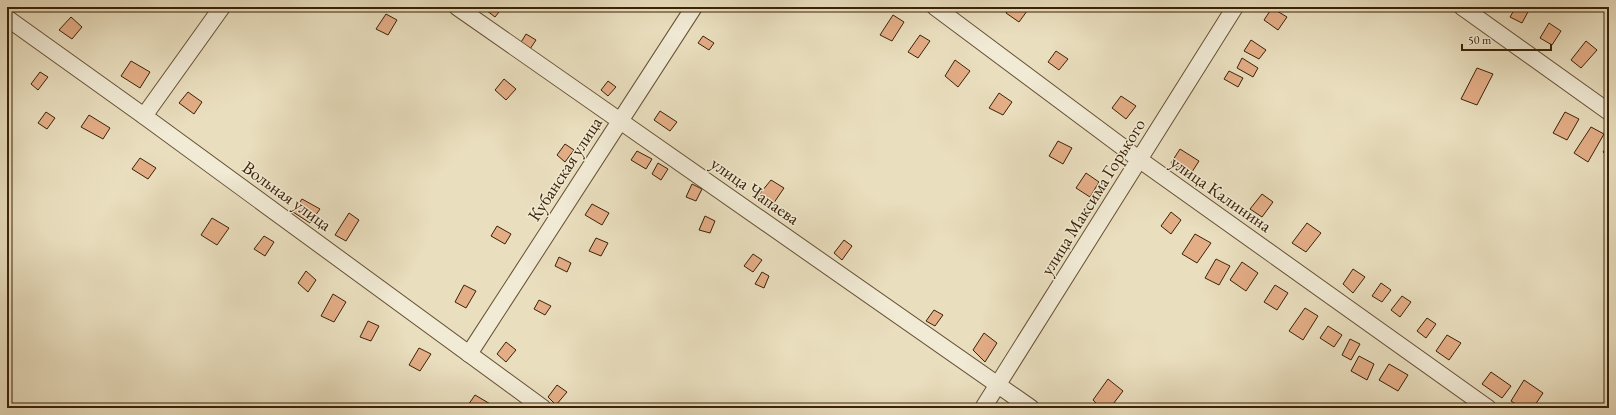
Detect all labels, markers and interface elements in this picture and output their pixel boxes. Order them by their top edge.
scale bar [1462,26,1551,52]
text: 50 m [1468,32,1492,48]
street label: Кубанская улица [522,111,607,225]
street label: улица Максима Горького [1035,114,1150,280]
street label: улица Калинина [1166,150,1277,237]
street label: улица Чапаева [706,152,805,230]
street label: Вольная улица [238,155,337,236]

